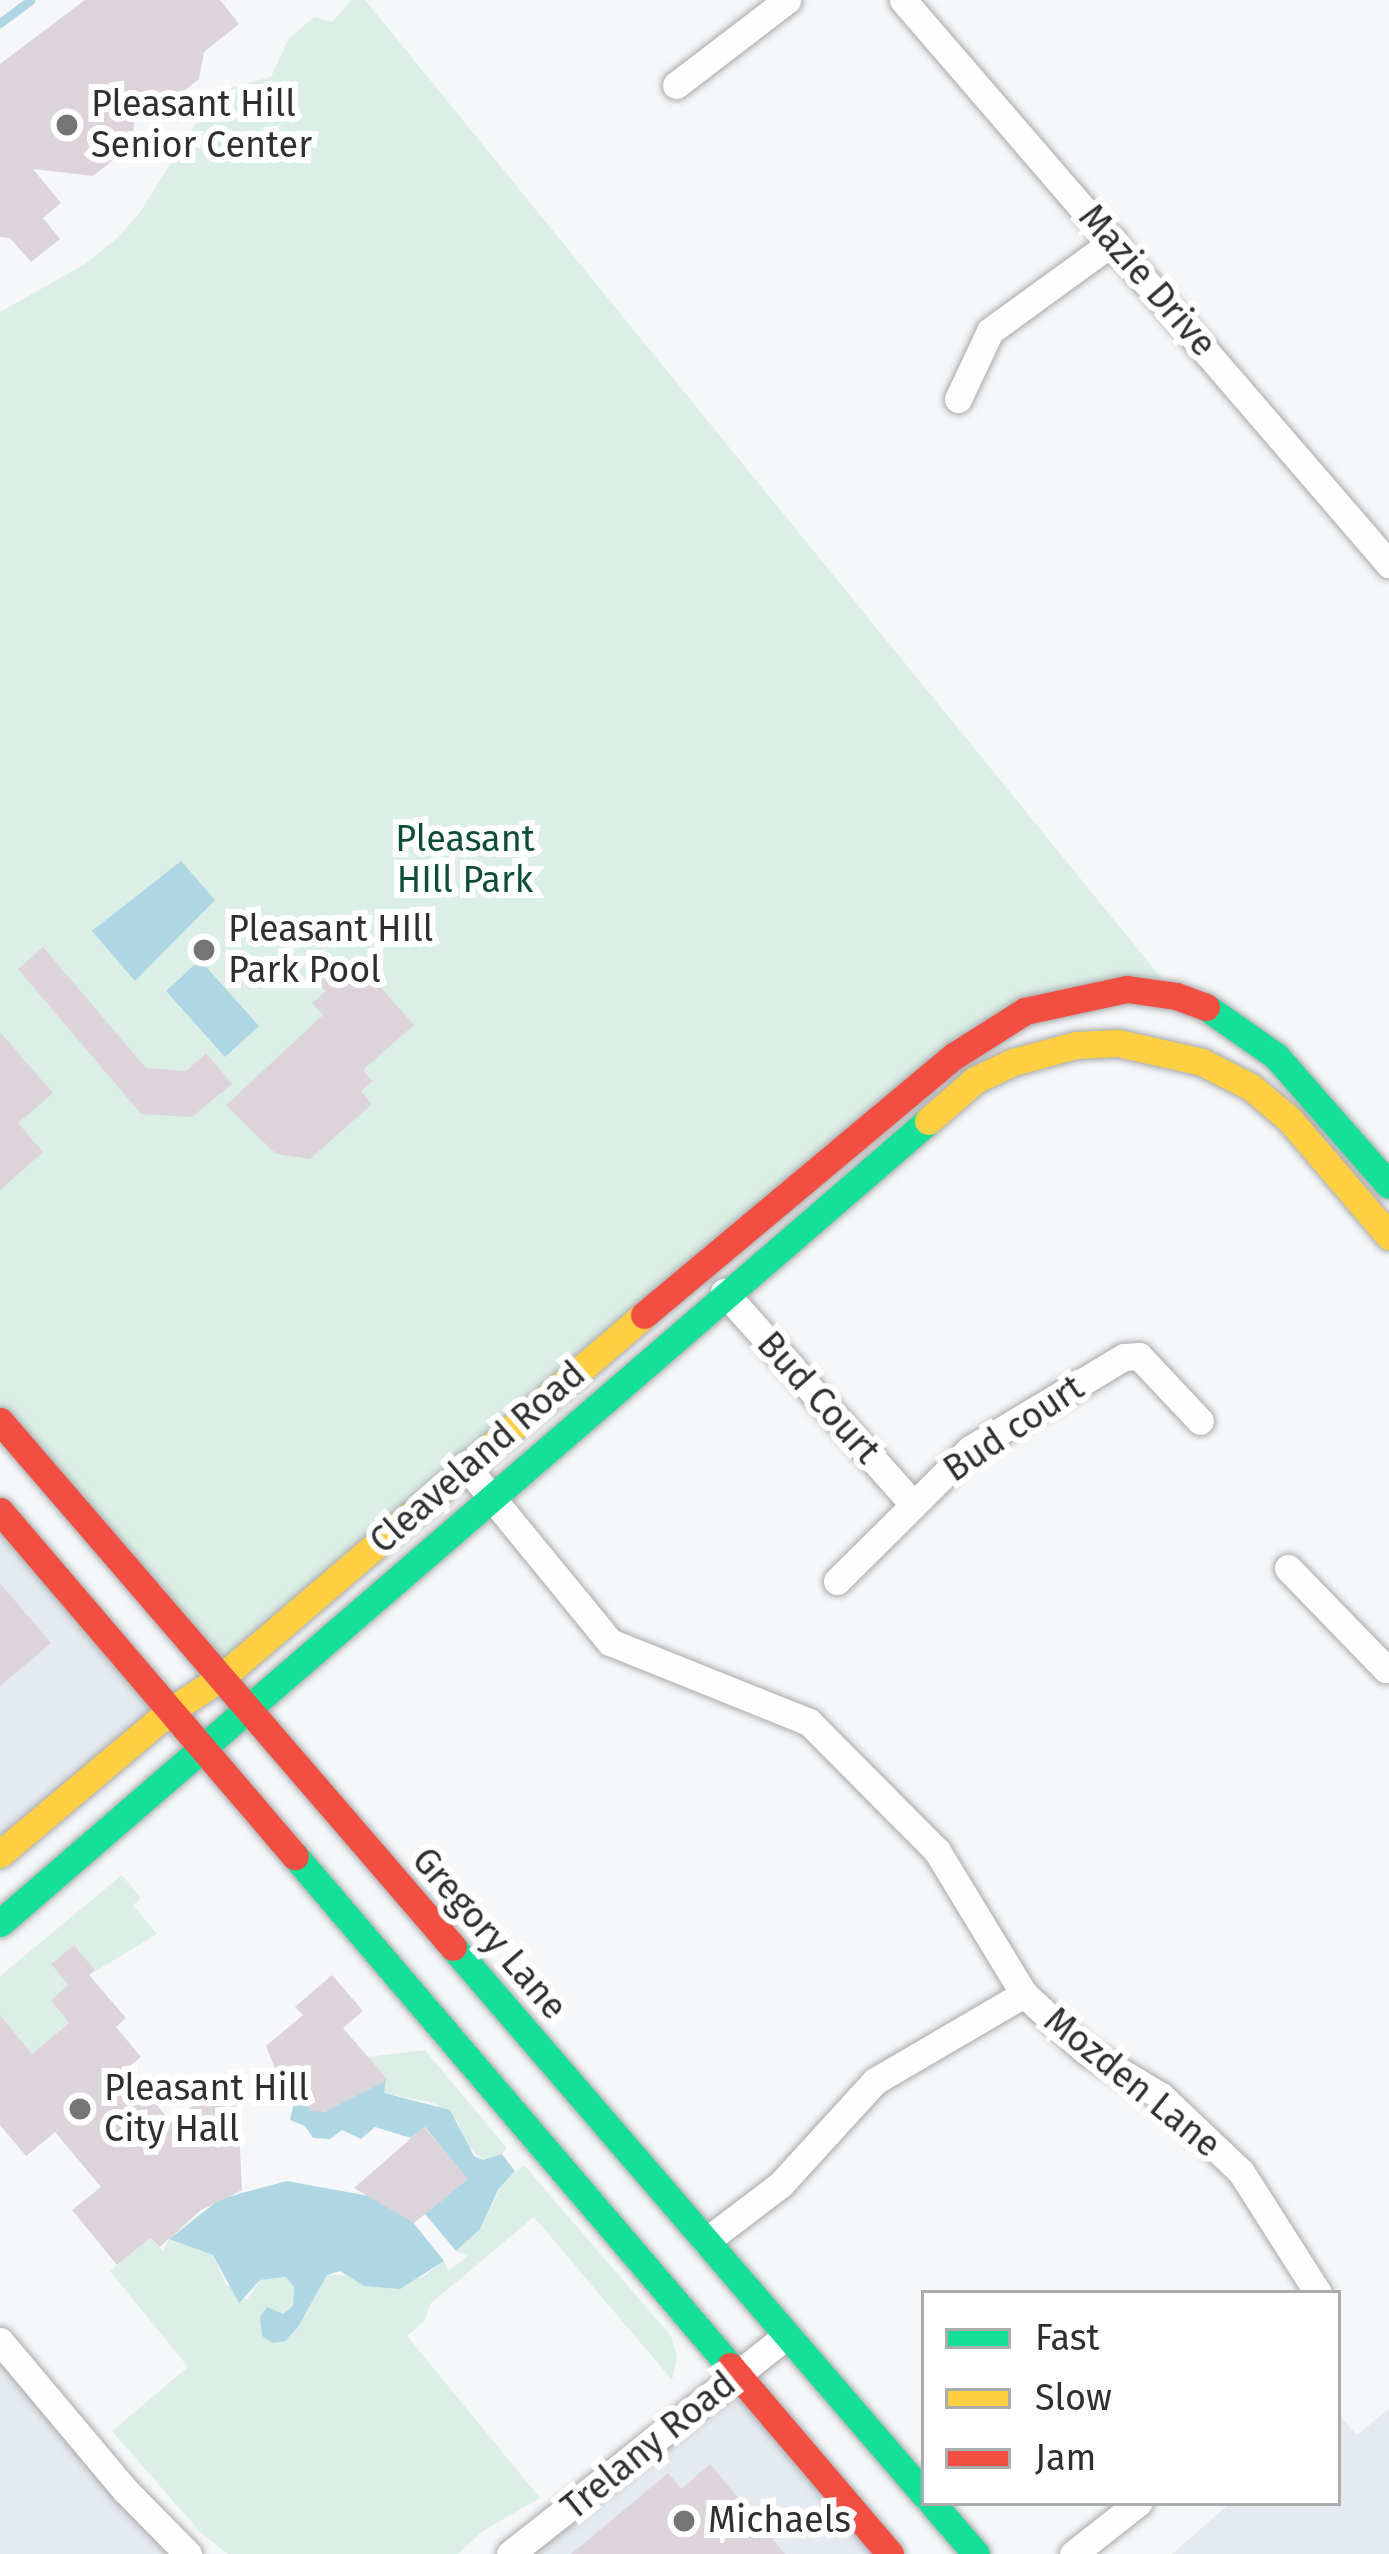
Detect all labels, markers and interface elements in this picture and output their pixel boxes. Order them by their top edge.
place label: Pleasant Hill Senior Center [91,82,312,167]
marker: Pleasant Hill Senior Center [54,112,80,138]
street label: Mazie Drive [1069,196,1225,366]
park label: Pleasant HIll Park [395,817,535,902]
place label: Pleasant HIll Park Pool [228,907,433,992]
marker: Pleasant HIll Park Pool [191,937,217,963]
street label: Bud Court [748,1323,888,1473]
street label: Cleaveland Road [362,1353,594,1563]
street label: Bud court [936,1367,1092,1491]
street label: Gregory Lane [403,1839,575,2029]
street label: Mozden Lane [1035,1999,1229,2167]
place label: Pleasant Hill City Hall [104,2066,309,2151]
marker: Pleasant Hill City Hall [67,2096,93,2122]
legend [921,2290,1341,2506]
text: Fast [1035,2316,1100,2360]
street label: Trelany Road [553,2363,745,2529]
text: Slow [1035,2376,1112,2420]
text: Jam [1035,2436,1096,2480]
place label: Michaels [708,2499,851,2543]
marker: Michaels [671,2508,697,2534]

